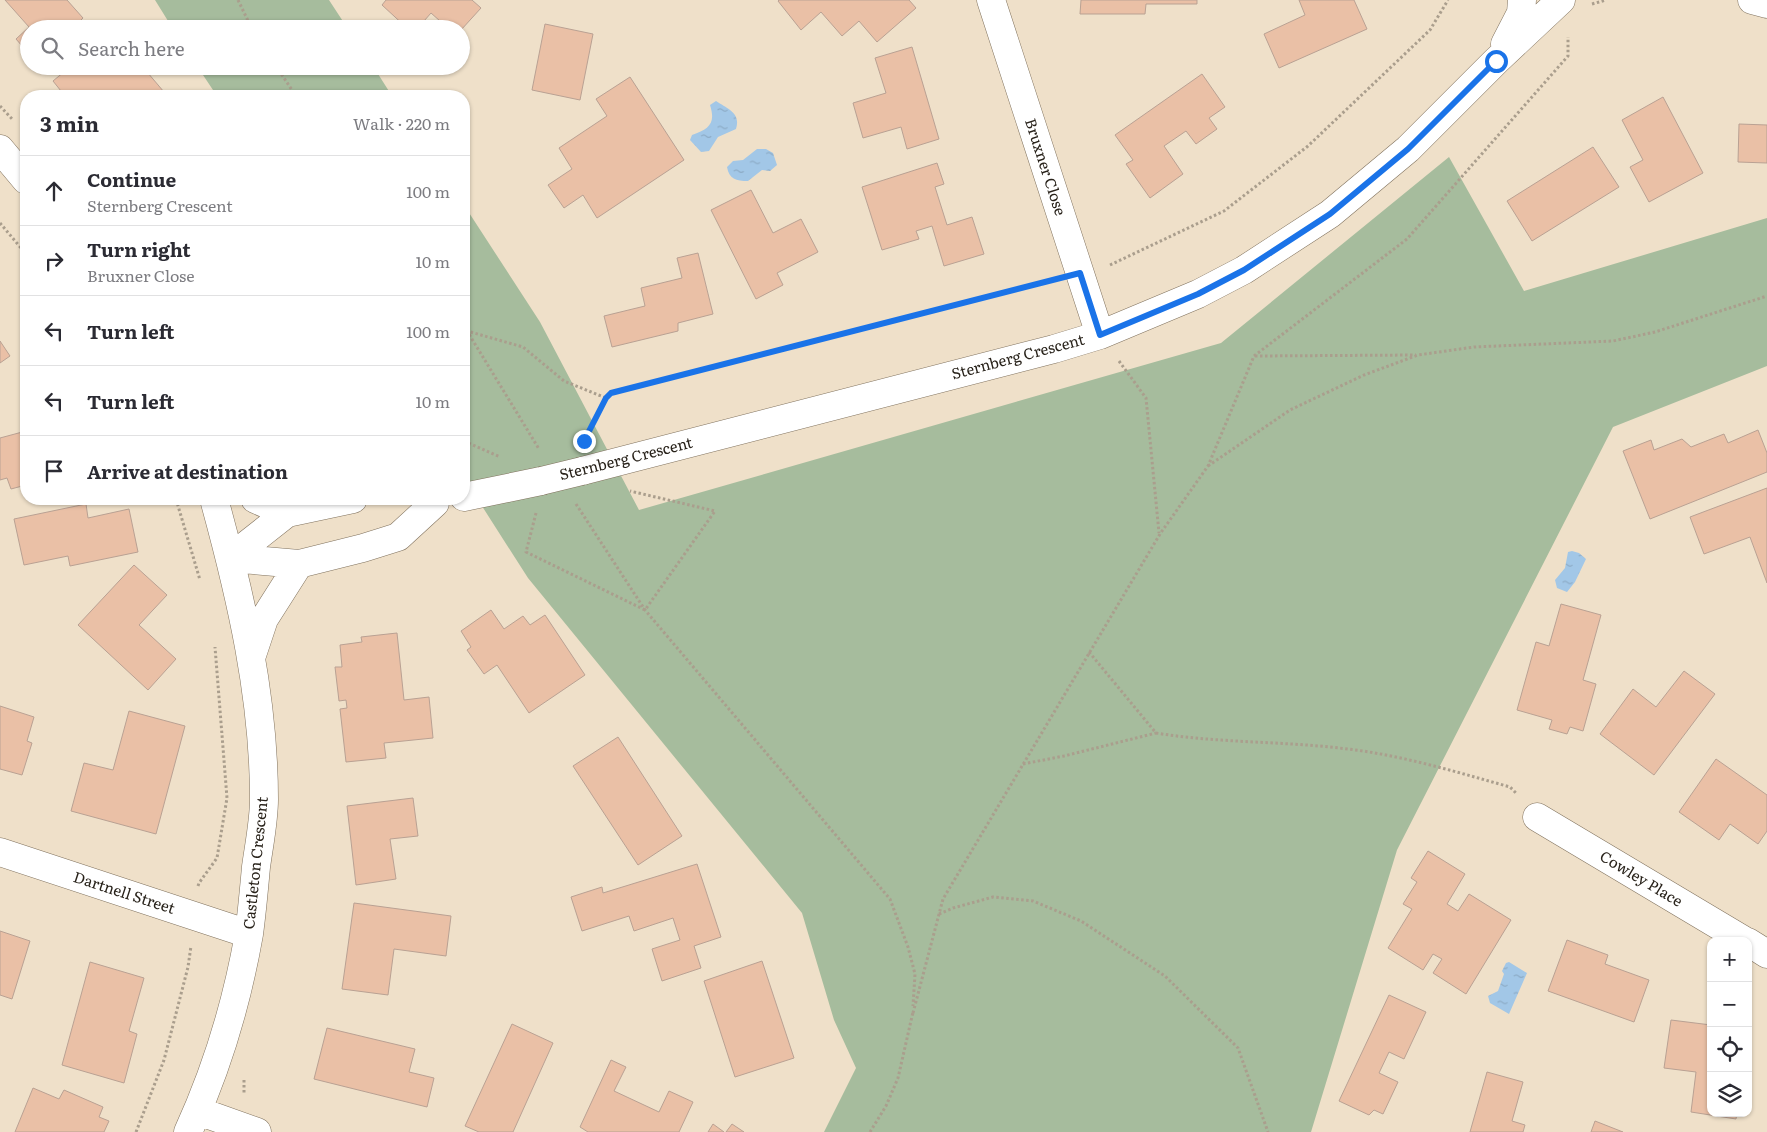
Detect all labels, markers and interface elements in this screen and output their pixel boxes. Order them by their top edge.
search box [20,20,470,75]
icon: search [38,34,66,62]
text: Search here [78,34,185,62]
route start [1485,50,1508,73]
text: 3 min [40,107,99,138]
text: Walk · 220 m [353,111,450,135]
street label: Bruxner Close [1020,115,1073,218]
text: Continue [87,165,176,193]
icon: ahead [40,177,68,205]
text: 100 m [406,179,450,203]
text: Sternberg Crescent [87,193,233,217]
text: Turn right [87,235,191,263]
icon: right [40,247,68,275]
text: 10 m [416,249,450,273]
text: Bruxner Close [87,263,195,287]
icon: left [40,317,68,345]
text: Turn left [87,317,174,345]
text: 100 m [406,319,450,343]
street label: Sternberg Crescent [949,327,1087,384]
icon: left [40,387,68,415]
text: Turn left [87,387,174,415]
text: 10 m [416,389,450,413]
street label: Sternberg Crescent [557,430,695,485]
route end [573,430,596,453]
icon: arrive [40,457,68,485]
text: Arrive at destination [87,457,288,485]
street label: Castleton Crescent [236,795,273,930]
street label: Cowley Place [1596,844,1688,912]
street label: Dartnell Street [71,864,178,919]
map controls [1707,937,1752,1117]
button: + [1707,937,1752,982]
button: − [1707,982,1752,1027]
button: locate [1707,1027,1752,1072]
button: layers [1707,1072,1752,1117]

